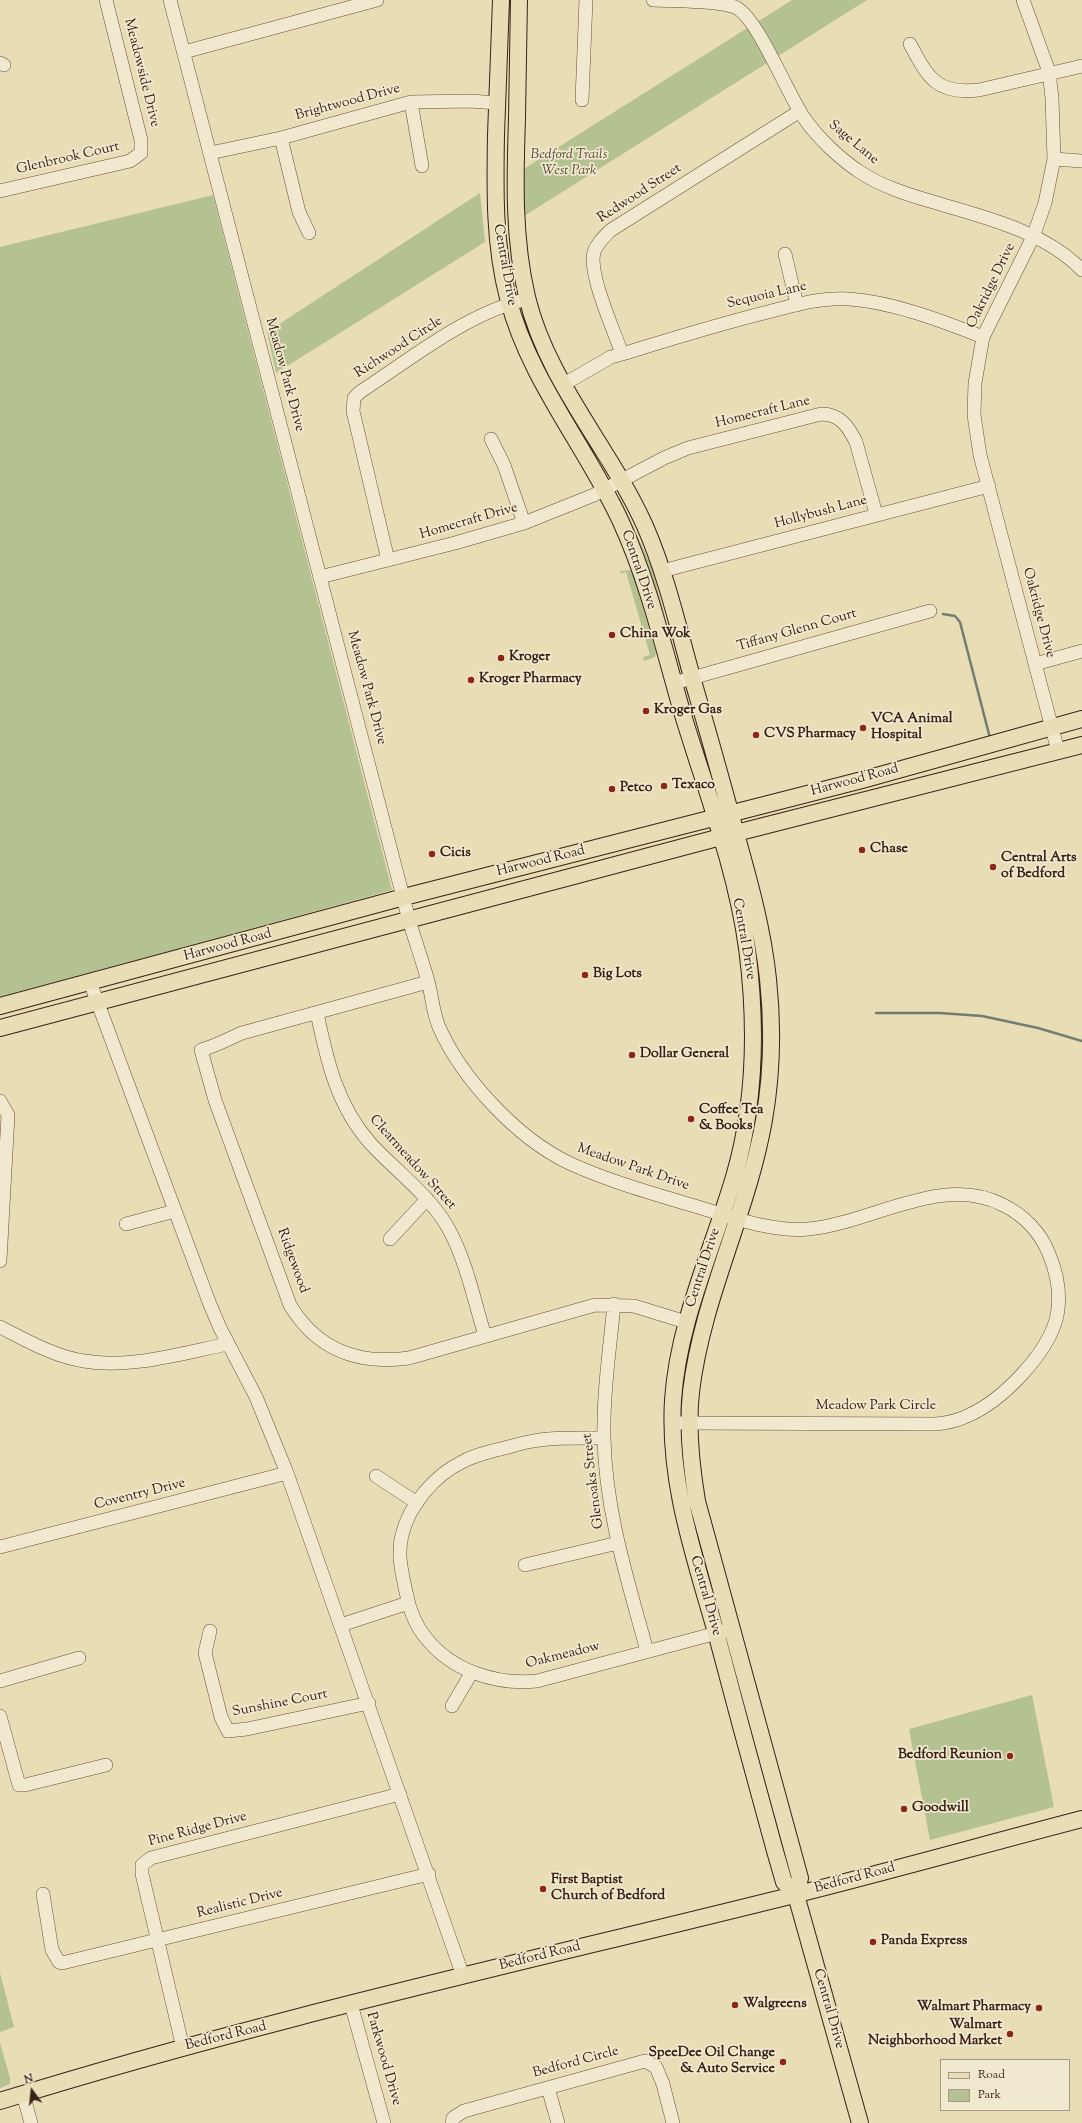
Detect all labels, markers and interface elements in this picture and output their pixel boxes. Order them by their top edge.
street label: Meadowside Drive [119,17,163,129]
street label: Brightwood Drive [294,81,402,125]
street label: Sage Lane [824,117,882,169]
street label: Glenbrook Court [15,139,121,179]
park label: Bedford Trails West Park [531,148,607,180]
street label: Redwood Street [595,161,685,227]
street label: Central Drive [489,223,519,307]
street label: Oakridge Drive [964,241,1020,331]
street label: Sequoia Lane [726,279,808,313]
street label: Richwood Circle [352,313,446,383]
street label: Meadow Park Drive [261,316,307,434]
street label: Homecraft Lane [714,393,812,433]
street label: Hollybush Lane [773,493,869,533]
street label: Homecraft Drive [418,500,520,544]
street label: Central Drive [617,528,659,612]
street label: Oakridge Drive [1018,566,1058,660]
street label: Tiffany Glenn Court [735,606,859,656]
place label: China Wok [620,627,691,643]
street label: Meadow Park Drive [343,629,389,747]
marker: China Wok [607,630,617,640]
place label: Kroger [509,650,550,666]
marker: Kroger [496,653,506,663]
place label: Kroger Pharmacy [479,672,582,688]
marker: Kroger Pharmacy [466,675,476,685]
place label: Kroger Gas [654,703,722,719]
marker: Kroger Gas [641,706,651,716]
place label: VCA Animal Hospital [871,712,953,744]
marker: VCA Animal Hospital [858,723,868,733]
place label: CVS Pharmacy [764,727,856,743]
marker: CVS Pharmacy [751,730,761,740]
street label: Harwood Road [809,761,901,801]
place label: Texaco [672,778,715,794]
place label: Petco [620,781,653,797]
marker: Texaco [659,781,669,791]
marker: Petco [607,784,617,794]
place label: Chase [870,842,908,858]
street label: Harwood Road [495,843,587,881]
marker: Chase [857,845,867,855]
place label: Cicis [440,846,471,862]
marker: Cicis [427,849,437,859]
place label: Central Arts of Bedford [1001,851,1077,884]
marker: Central Arts of Bedford [988,862,998,872]
street label: Central Drive [728,897,758,981]
street label: Harwood Road [182,926,274,966]
place label: Big Lots [593,967,642,983]
marker: Big Lots [580,970,590,980]
place label: Dollar General [640,1047,729,1063]
marker: Dollar General [627,1050,637,1060]
place label: Coffee Tea & Books [699,1103,763,1136]
street label: Clearmeadow Street [365,1112,459,1214]
marker: Coffee Tea & Books [686,1114,696,1124]
street label: Meadow Park Drive [575,1141,691,1195]
street label: Ridgewood [272,1226,312,1296]
street label: Central Drive [683,1226,725,1310]
street label: Meadow Park Circle [816,1399,936,1415]
street label: Glenoaks Street [580,1432,608,1530]
street label: Coventry Drive [93,1476,187,1514]
street label: Central Drive [686,1554,724,1638]
street label: Oakmeadow [524,1639,602,1673]
street label: Sunshine Court [231,1687,329,1721]
place label: Bedford Reunion [898,1748,1002,1764]
marker: Bedford Reunion [1005,1751,1015,1761]
place label: Goodwill [912,1801,969,1817]
marker: Goodwill [899,1804,909,1814]
street label: Pine Ridge Drive [147,1809,249,1851]
street label: Bedford Road [813,1860,897,1898]
place label: First Baptist Church of Bedford [551,1873,665,1906]
marker: First Baptist Church of Bedford [538,1884,548,1894]
street label: Realistic Drive [195,1885,285,1923]
place label: Panda Express [881,1934,967,1950]
marker: Panda Express [868,1937,878,1947]
street label: Bedford Road [498,1939,582,1975]
street label: Central Drive [809,1967,847,2051]
place label: Walgreens [743,1997,807,2013]
marker: Walgreens [730,2000,740,2010]
place label: Walmart Pharmacy [917,2000,1031,2016]
marker: Walmart Pharmacy [1034,2003,1044,2013]
street label: Parkwood Drive [362,2010,404,2108]
place label: Walmart Neighborhood Market [868,2018,1002,2050]
street label: Bedford Road [184,2019,268,2055]
marker: Walmart Neighborhood Market [1005,2029,1015,2039]
street label: Bedford Circle [531,2043,621,2083]
place label: SpeeDee Oil Change & Auto Service [649,2046,775,2078]
marker: SpeeDee Oil Change & Auto Service [778,2057,788,2067]
legend [940,2059,1070,2111]
text: Road [978,2066,1005,2084]
north arrow [12,2071,52,2111]
text: N [23,2071,35,2088]
text: Park [978,2086,1001,2104]

